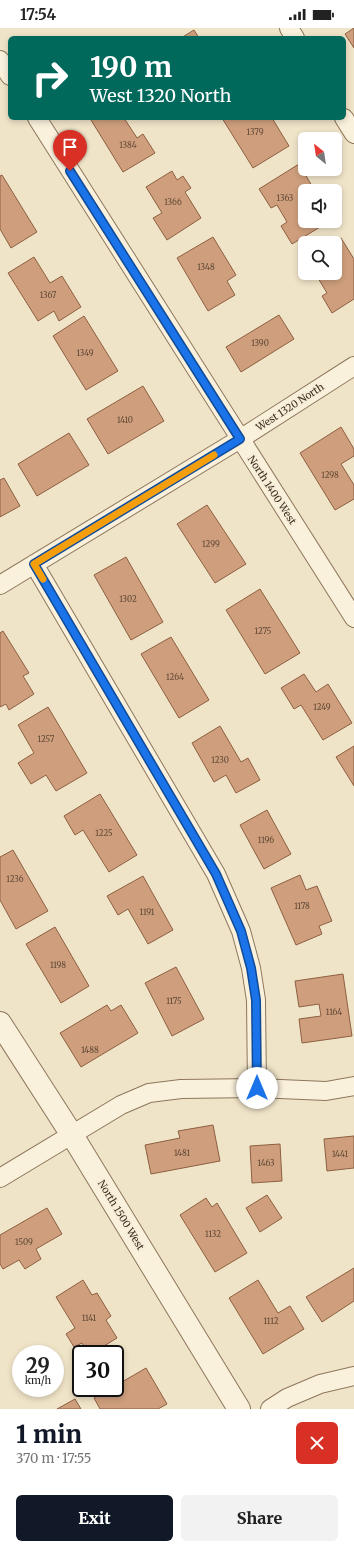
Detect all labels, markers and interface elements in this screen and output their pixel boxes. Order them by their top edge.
text: 17:54 [20,5,56,24]
text: 190 m [90,49,172,85]
icon: right [24,52,76,104]
text: West 1320 North [90,84,232,107]
house number: 1379 [247,127,264,137]
pin [53,130,87,171]
north arrow [298,132,342,176]
map controls [298,132,342,280]
icon: arrive [59,136,81,158]
house number: 1384 [119,140,137,150]
button: sound [298,184,342,228]
house number: 1363 [277,193,294,203]
house number: 1366 [164,197,182,207]
button: search [298,236,342,280]
house number: 1348 [197,262,215,272]
house number: 1367 [40,290,57,300]
house number: 1390 [251,338,269,348]
house number: 1349 [76,348,94,358]
street label: West 1320 North [253,380,327,434]
house number: 1410 [117,415,133,425]
street label: North 1400 West [245,453,299,527]
house number: 1298 [321,470,339,480]
house number: 1299 [202,539,220,549]
house number: 1302 [119,594,137,604]
house number: 1275 [255,626,272,636]
house number: 1264 [166,672,184,682]
house number: 1249 [313,702,331,712]
house number: 1257 [38,734,55,744]
house number: 1230 [211,755,229,765]
house number: 1225 [95,828,113,838]
house number: 1196 [258,835,274,845]
house number: 1236 [6,874,24,884]
house number: 1178 [294,901,310,911]
house number: 1191 [140,907,155,917]
house number: 1198 [50,960,66,970]
house number: 1175 [166,996,182,1006]
house number: 1164 [326,1007,342,1017]
house number: 1488 [81,1045,99,1055]
position arrow [236,1067,278,1109]
house number: 1481 [174,1148,190,1158]
house number: 1441 [332,1149,348,1159]
house number: 1463 [258,1158,275,1168]
street label: North 1500 West [95,1178,147,1253]
house number: 1132 [205,1229,221,1239]
house number: 1509 [15,1237,33,1247]
house number: 1141 [82,1313,97,1323]
house number: 1112 [263,1316,279,1326]
speed limit sign: 30 [72,1345,124,1397]
text: 29 [26,1353,50,1378]
text: km/h [25,1374,51,1387]
text: 1 min [16,1419,82,1450]
button: close [296,1422,338,1464]
text: 370 m · 17:55 [16,1450,91,1467]
button: Exit [16,1495,173,1541]
button: Share [181,1495,338,1541]

